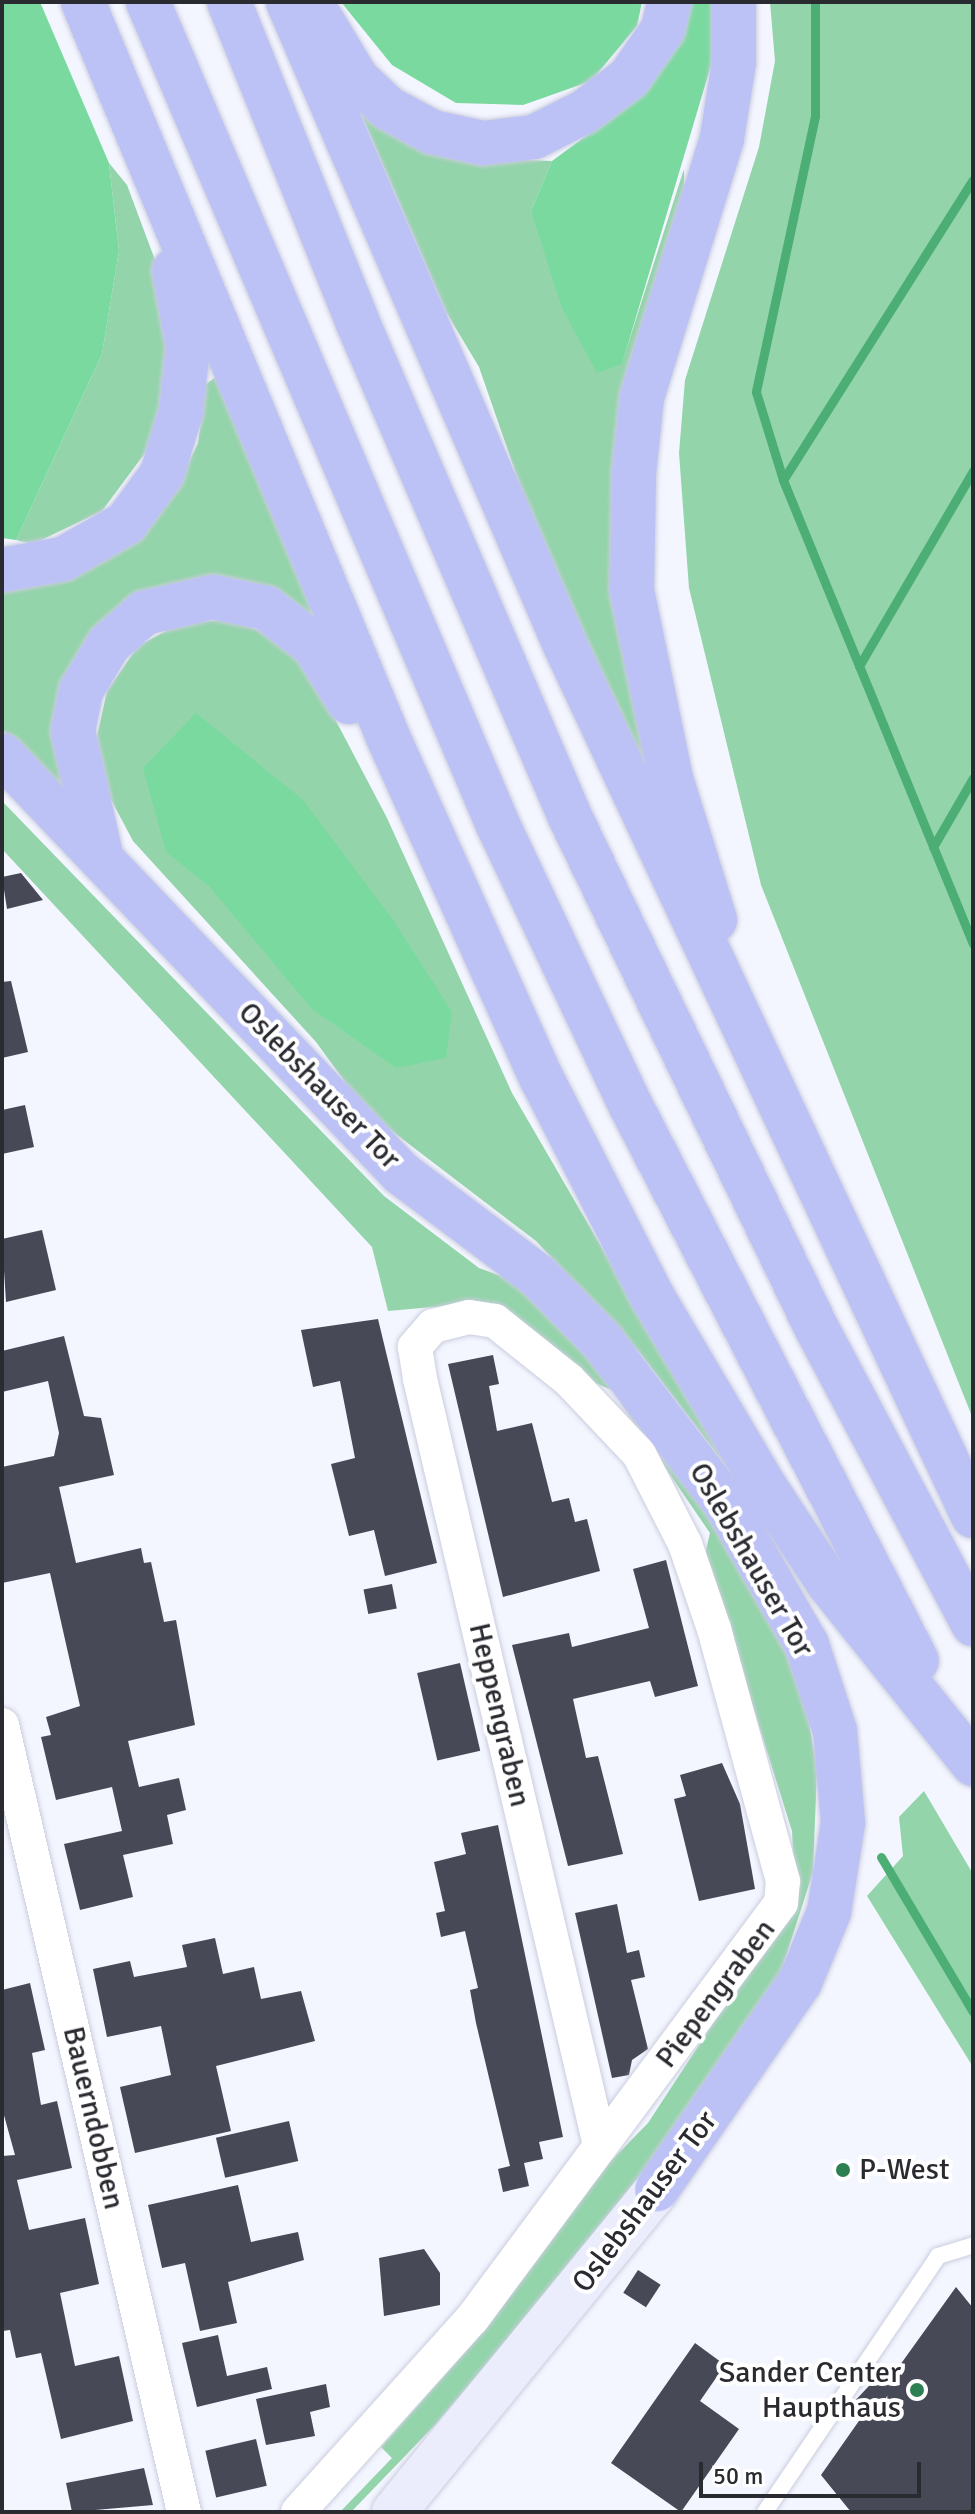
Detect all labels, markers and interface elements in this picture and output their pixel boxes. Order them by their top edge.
street label: Oslebshauser Tor [230,995,408,1177]
street label: Oslebshauser Tor [681,1457,821,1663]
street label: Heppengraben [460,1620,538,1810]
street label: Piepengraben [649,1913,783,2075]
street label: Bauerndobben [54,2023,132,2213]
street label: Oslebshauser Tor [565,2104,725,2300]
place label: P-West [859,2152,949,2188]
marker: P-West [834,2161,852,2179]
place label: Sander Center Haupthaus [719,2355,901,2426]
marker: Sander Center Haupthaus [908,2381,926,2399]
scale bar [703,2446,925,2496]
text: 50 m [713,2461,763,2491]

